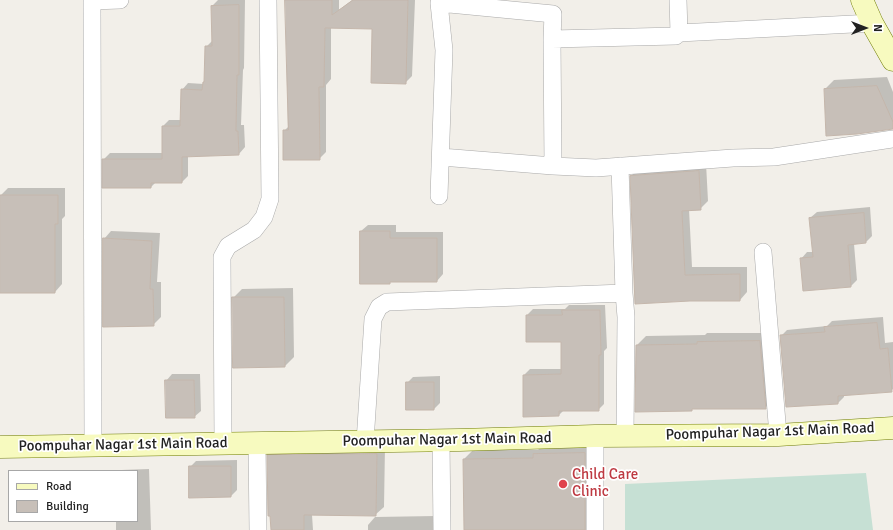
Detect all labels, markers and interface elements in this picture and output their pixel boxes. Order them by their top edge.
north arrow [845,8,885,48]
text: N [871,24,884,32]
street label: Poompuhar Nagar 1st Main Road [665,419,875,445]
street label: Poompuhar Nagar 1st Main Road [342,429,552,451]
street label: Poompuhar Nagar 1st Main Road [18,434,228,456]
place label: Child Care Clinic [572,466,638,501]
legend [8,470,138,522]
marker: Child Care Clinic [557,478,569,490]
text: Road [46,479,72,494]
text: Building [46,499,89,514]

